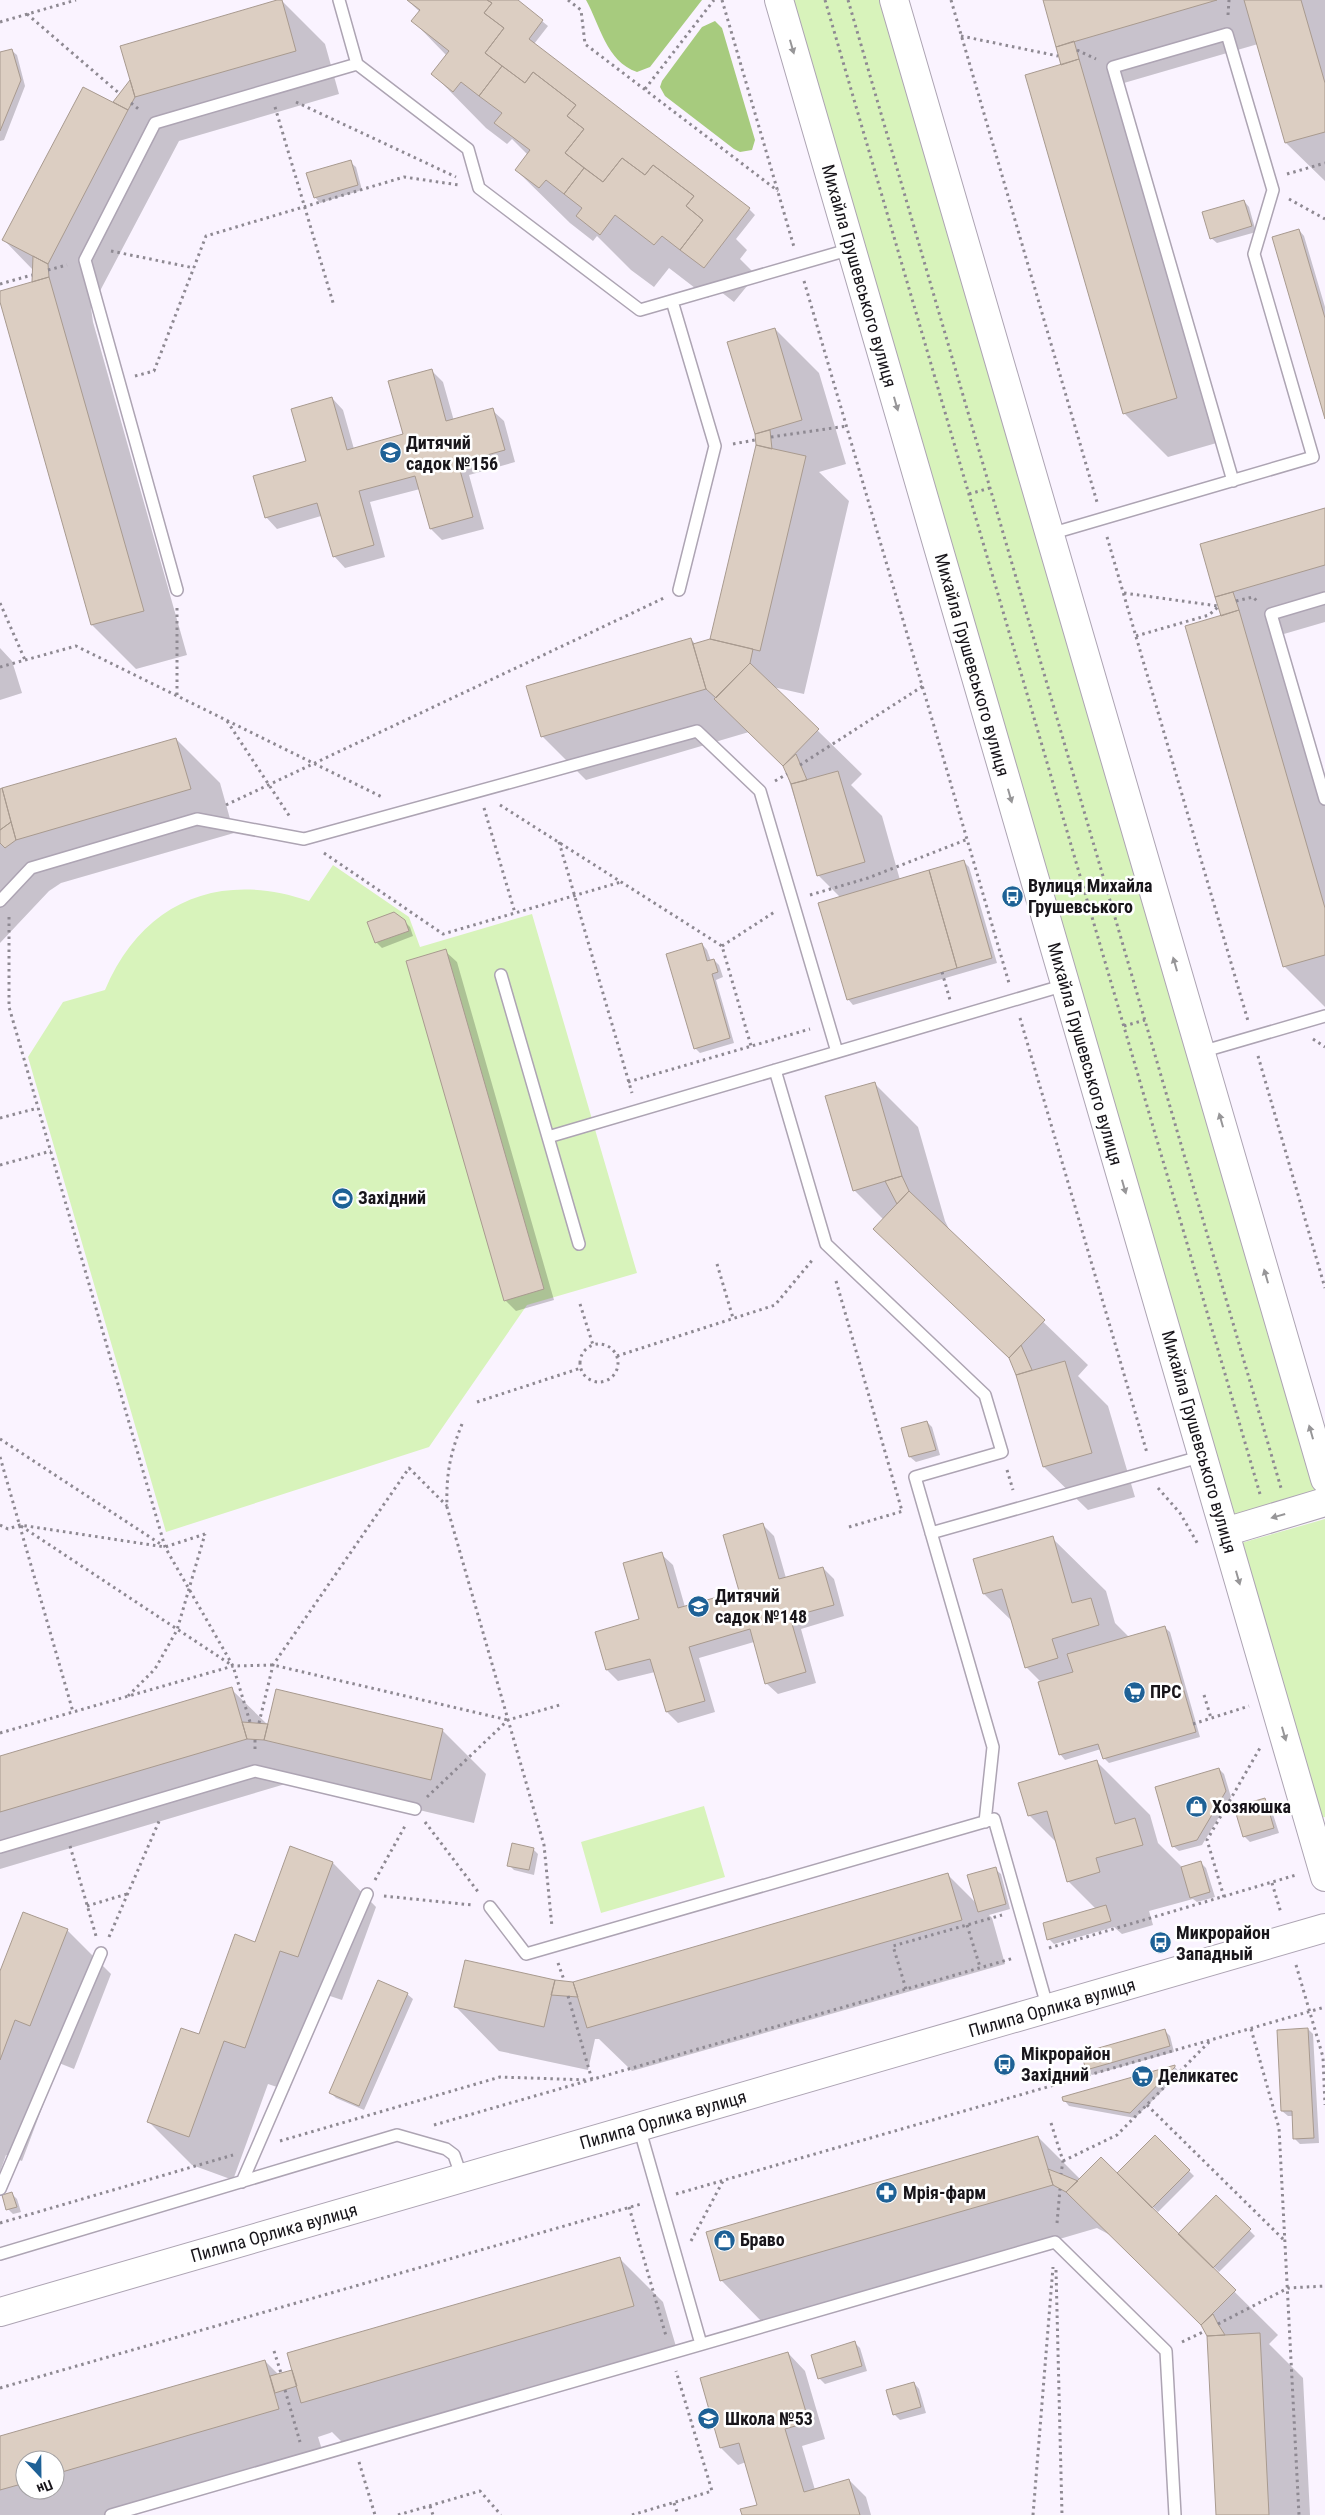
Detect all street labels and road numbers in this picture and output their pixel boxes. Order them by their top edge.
street label: Михайла Грушевського вулиця [818,162,901,390]
street label: Михайла Грушевського вулиця [931,551,1014,779]
street label: Михайла Грушевського вулиця [1044,940,1127,1168]
street label: Михайла Грушевського вулиця [1158,1328,1241,1556]
street label: Пилипа Орлика вулиця [966,1974,1138,2041]
street label: Пилипа Орлика вулиця [577,2086,749,2153]
street label: Пилипа Орлика вулиця [188,2199,360,2266]

